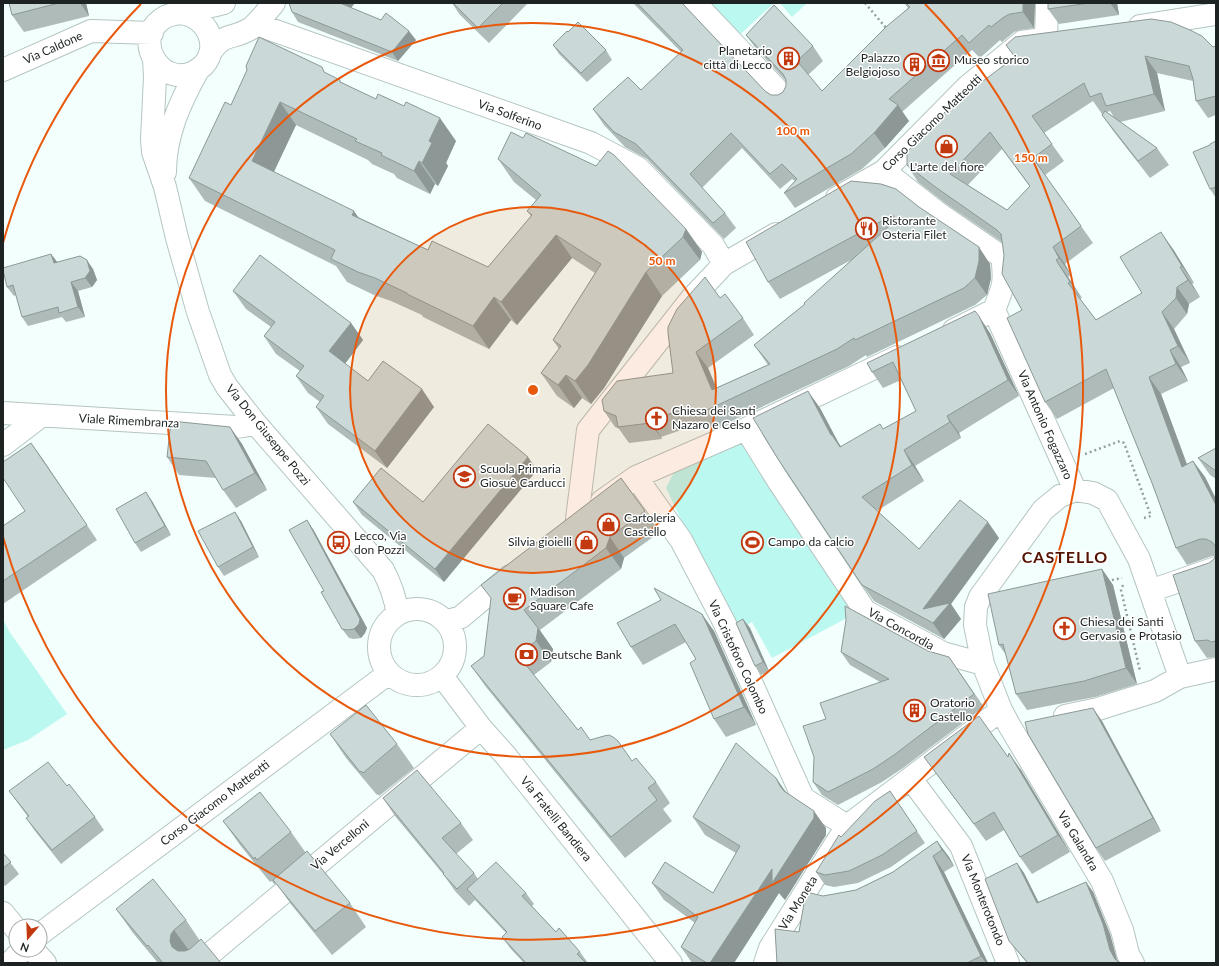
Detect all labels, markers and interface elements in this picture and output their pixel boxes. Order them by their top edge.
street label: Via Caldone [21,28,85,67]
place label: Planetario città di Lecco [703,43,772,72]
building icon: Planetario città di Lecco [775,45,801,71]
museum icon: Museo storico [926,47,952,73]
place label: Palazzo Belgiojoso [846,50,900,79]
building icon: Palazzo Belgiojoso [902,52,928,78]
place label: Museo storico [954,52,1029,67]
street label: Corso Giacomo Matteotti [879,71,985,174]
street label: Via Solferino [476,96,545,133]
text: 100 m [776,123,810,138]
shop icon: L'arte del fiore [934,133,960,159]
text: 150 m [1014,150,1048,165]
place label: L'arte del fiore [910,159,984,174]
place label: Ristorante Osteria Filet [882,213,947,242]
restaurant icon: Ristorante Osteria Filet [854,215,880,241]
text: 50 m [649,253,675,268]
street label: Via Antonio Fogazzaro [1015,368,1076,482]
street label: Via Don Giuseppe Pozzi [223,381,314,488]
centre of rings [526,383,540,397]
place label: Chiesa dei Santi Nazaro e Celso [672,403,756,432]
church icon: Chiesa dei Santi Nazaro e Celso [643,405,669,431]
street label: Viale Rimembranza [78,410,180,431]
place label: Scuola Primaria Giosuè Carducci [480,461,566,490]
school or university icon: Scuola Primaria Giosuè Carducci [451,463,477,489]
place label: Cartoleria Castello [624,510,676,539]
shop icon: Cartoleria Castello [596,512,622,538]
place label: Lecco, Via don Pozzi [354,528,406,557]
shop icon: Silvia gioielli [574,529,600,555]
sports icon: Campo da calcio [739,529,765,555]
bus stop icon: Lecco, Via don Pozzi [326,530,352,556]
place label: Silvia gioielli [508,534,572,549]
place label: Campo da calcio [768,534,854,549]
district label: CASTELLO [1022,547,1108,566]
place label: Madison Square Cafe [530,584,594,613]
cafe icon: Madison Square Cafe [501,586,527,612]
street label: Via Cristoforo Colombo [705,597,772,716]
street label: Via Concordia [865,604,937,653]
place label: Chiesa dei Santi Gervasio e Protasio [1080,614,1182,643]
church icon: Chiesa dei Santi Gervasio e Protasio [1051,616,1077,642]
bank icon: Deutsche Bank [513,642,539,668]
place label: Deutsche Bank [542,647,623,662]
place label: Oratorio Castello [930,695,975,724]
building icon: Oratorio Castello [901,697,927,723]
street label: Corso Giacomo Matteotti [157,757,272,849]
street label: Via Fratelli Bandiera [517,773,595,864]
street label: Via Galandra [1055,808,1102,873]
street label: Via Vercelloni [308,816,372,873]
street label: Via Monterotondo [958,852,1009,948]
street label: Via Moneta [775,873,820,933]
north arrow [8,918,48,958]
text: N [18,940,31,955]

